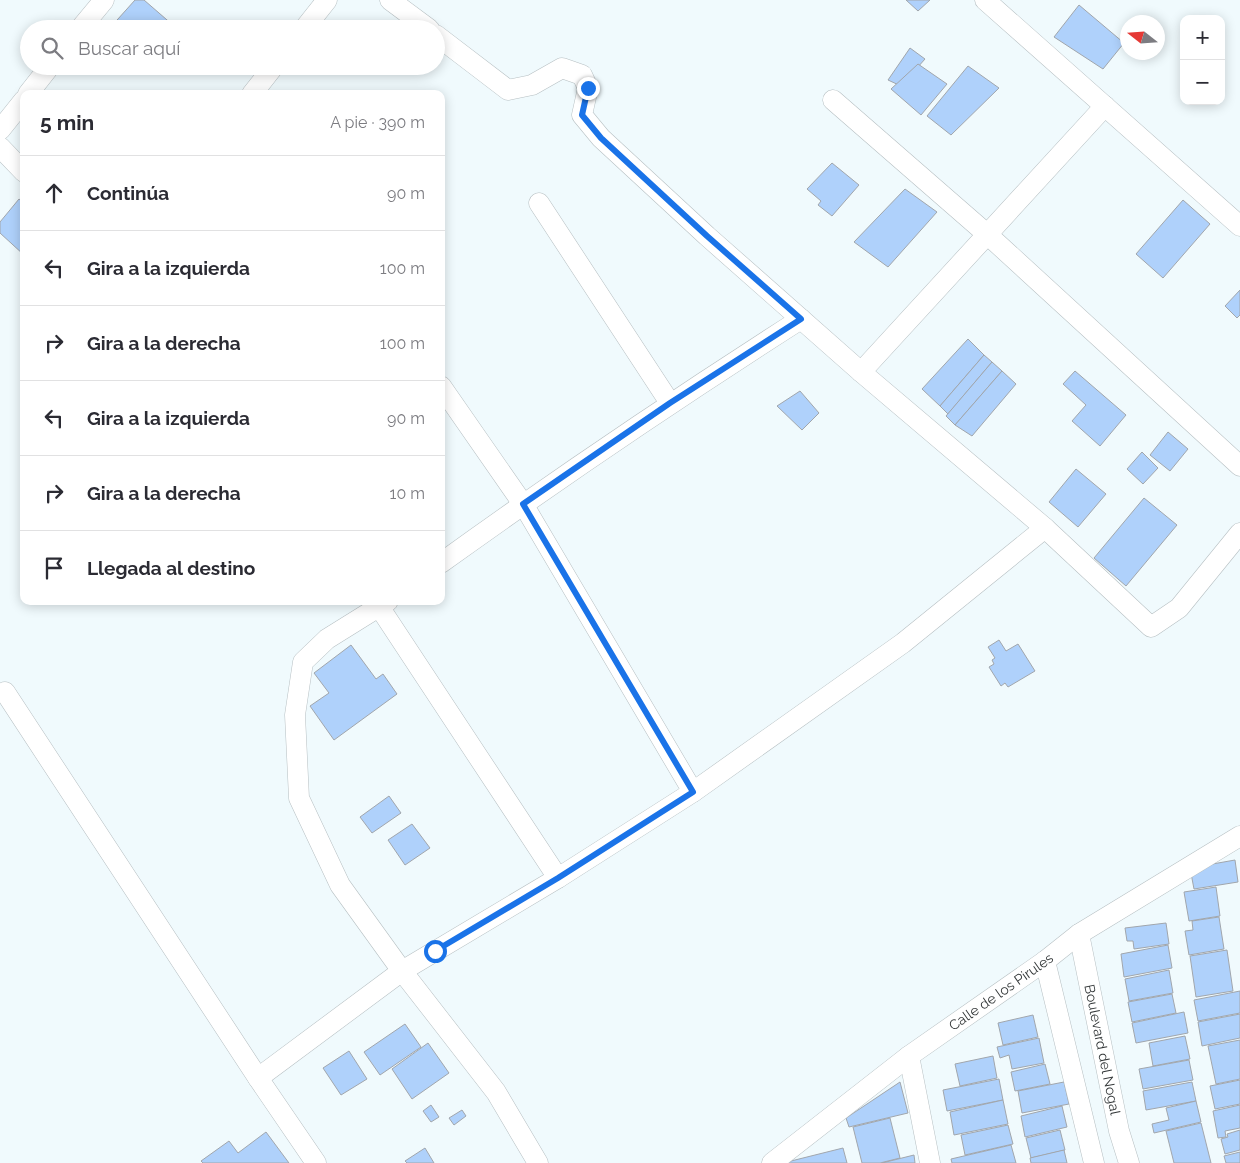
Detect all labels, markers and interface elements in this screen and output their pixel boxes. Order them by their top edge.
north arrow [1120,15,1165,60]
map controls [1180,15,1225,105]
button: + [1180,15,1225,60]
search box [20,20,445,75]
icon: search [38,34,66,62]
text: Buscar aquí [78,37,180,59]
button: − [1180,60,1225,105]
route end [577,77,600,100]
text: 5 min [40,110,94,135]
text: A pie · 390 m [330,113,425,132]
icon: ahead [40,179,68,207]
text: Continúa [87,182,169,204]
text: 90 m [387,184,425,203]
icon: left [40,254,68,282]
text: Gira a la izquierda [87,257,250,279]
text: 100 m [380,259,425,278]
icon: right [40,329,68,357]
text: Gira a la derecha [87,332,241,354]
text: 100 m [380,334,425,353]
icon: left [40,404,68,432]
text: Gira a la izquierda [87,407,250,429]
text: 90 m [387,409,425,428]
icon: right [40,479,68,507]
text: Gira a la derecha [87,482,241,504]
text: 10 m [390,484,425,503]
icon: arrive [40,554,68,582]
text: Llegada al destino [87,557,255,579]
route start [424,940,447,963]
street label: Calle de los Pirules [946,950,1056,1034]
street label: Boulevard del Nogal [1081,983,1124,1117]

